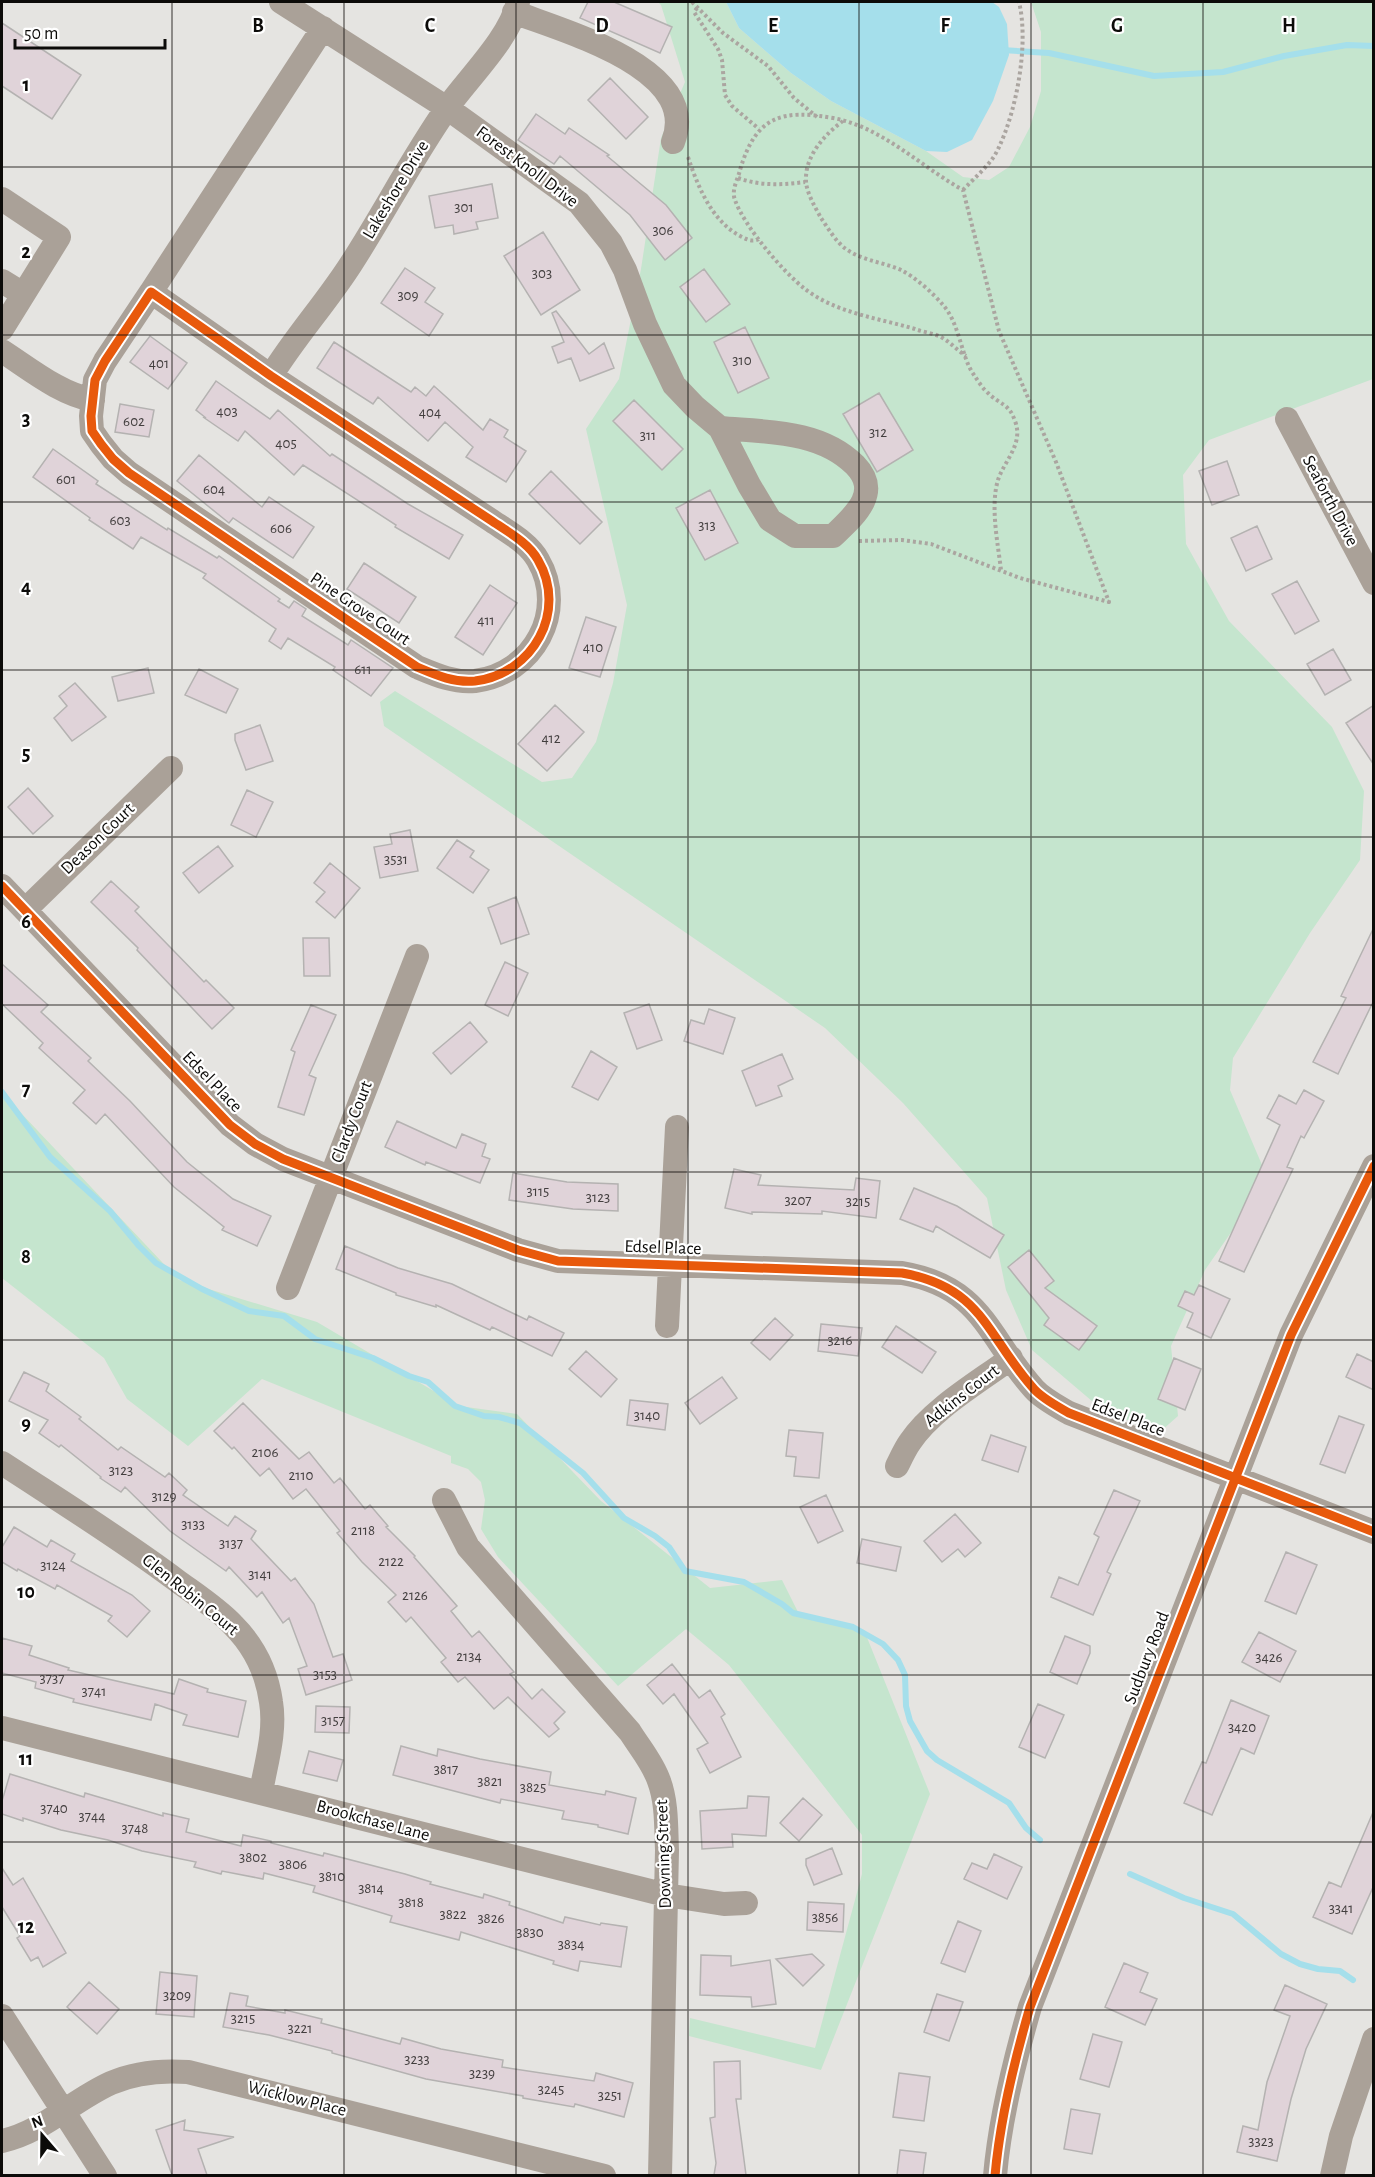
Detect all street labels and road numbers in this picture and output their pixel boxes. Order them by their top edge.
street label: Forest Knoll Drive [473,123,581,211]
street label: Lakeshore Drive [360,138,432,242]
street label: Seaforth Drive [1299,453,1361,549]
street label: Pine Grove Court [307,569,413,649]
street label: Deason Court [58,800,138,878]
street label: Edsel Place [179,1048,245,1116]
street label: Clardy Court [328,1078,376,1165]
street label: Edsel Place [624,1238,702,1258]
street label: Adkins Court [921,1361,1003,1431]
street label: Edsel Place [1089,1396,1167,1440]
street label: Glen Robin Court [138,1551,242,1639]
street label: Sudbury Road [1121,1609,1173,1707]
street label: Brookchase Lane [314,1797,432,1845]
street label: Downing Street [653,1799,675,1909]
street label: Wicklow Place [246,2078,348,2120]

